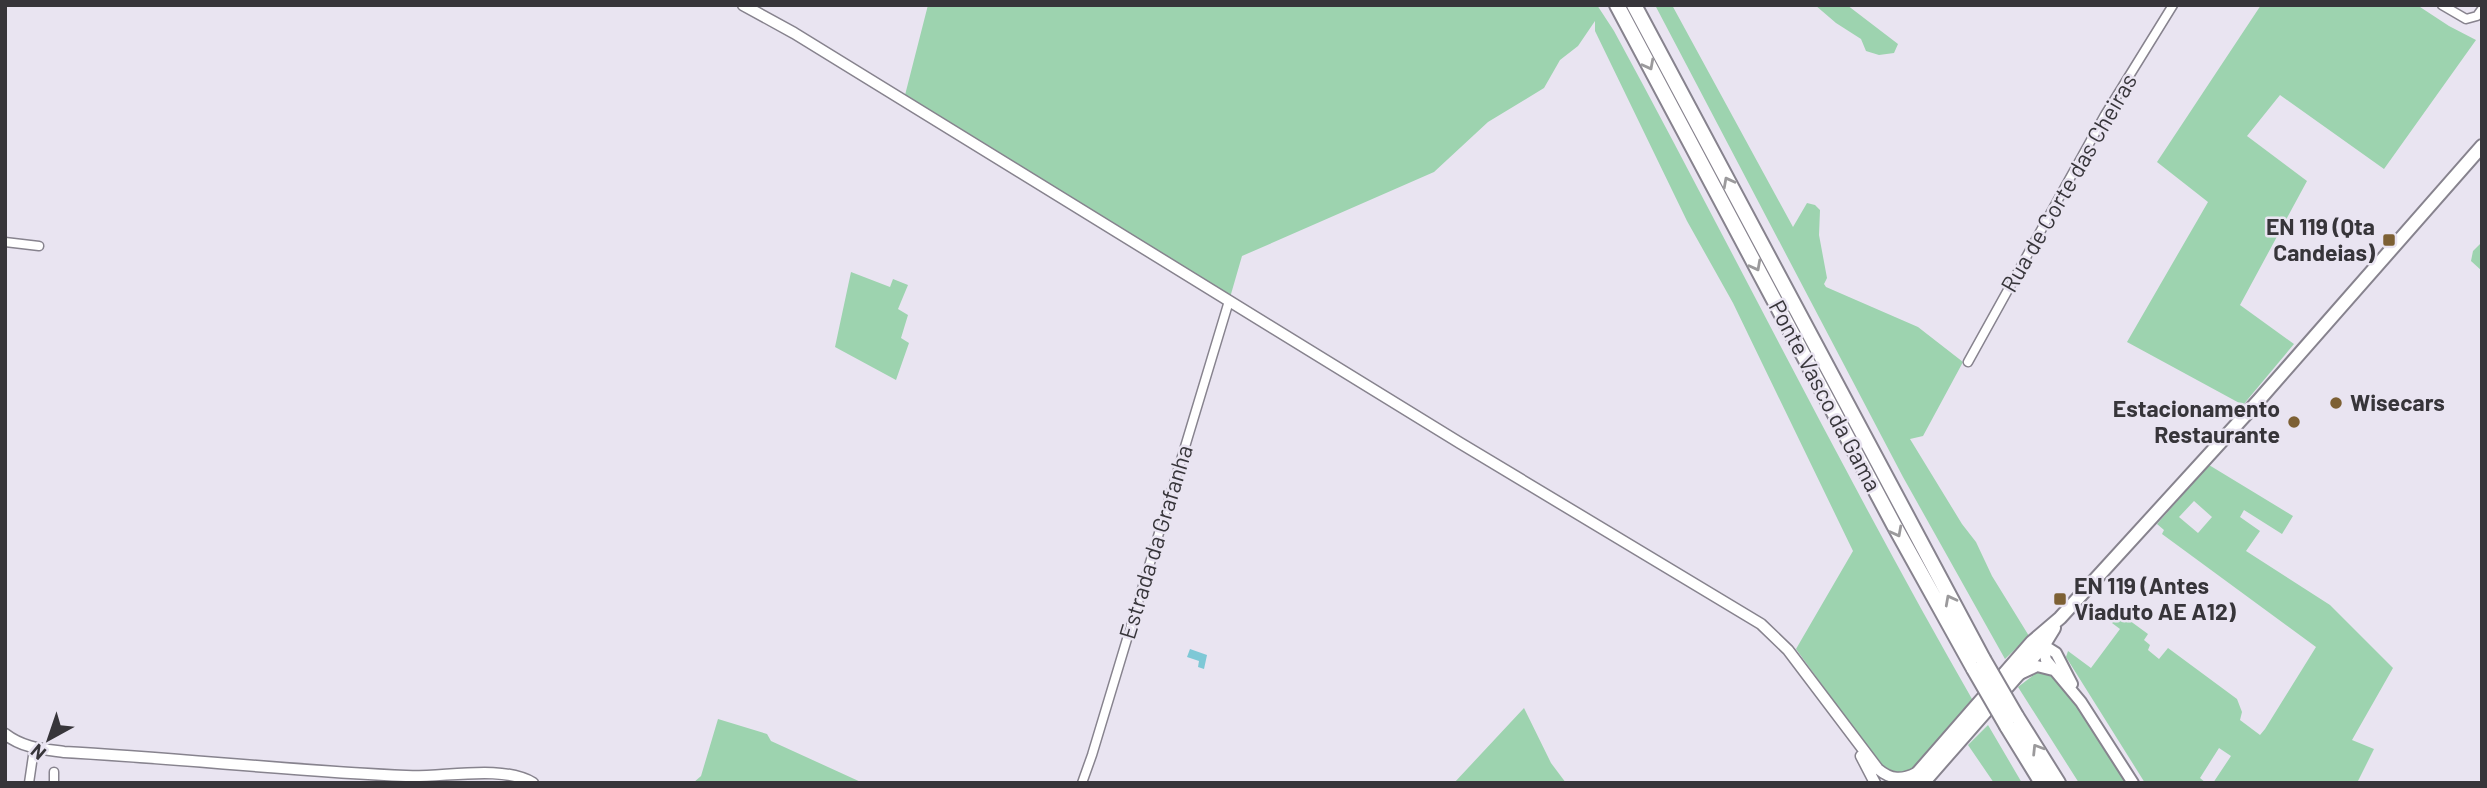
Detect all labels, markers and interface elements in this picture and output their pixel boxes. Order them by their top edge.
one-way arrow [1641,58,1654,71]
street label: Rua de Corte das Cheiras [1994,68,2142,297]
one-way arrow [1723,177,1737,189]
place label: EN 119 (Qta Candeias) [2266,212,2375,266]
marker: EN 119 (Qta Candeias) [2381,232,2397,248]
one-way arrow [1748,259,1762,271]
street label: Ponte Vasco da Gama [1764,295,1888,496]
place label: Wisecars [2350,388,2445,416]
place label: Estacionamento Restaurante [2113,394,2280,448]
marker: Wisecars [2328,395,2344,411]
marker: Estacionamento Restaurante [2286,414,2302,430]
street label: Estrada da Grafanha [1112,441,1198,642]
one-way arrow [1889,525,1903,537]
place label: EN 119 (Antes Viaduto AE A12) [2074,571,2236,625]
marker: EN 119 (Antes Viaduto AE A12) [2052,591,2068,607]
one-way arrow [1945,594,1958,607]
north arrow [14,704,84,774]
text: N [26,740,50,765]
one-way arrow [2033,744,2046,757]

